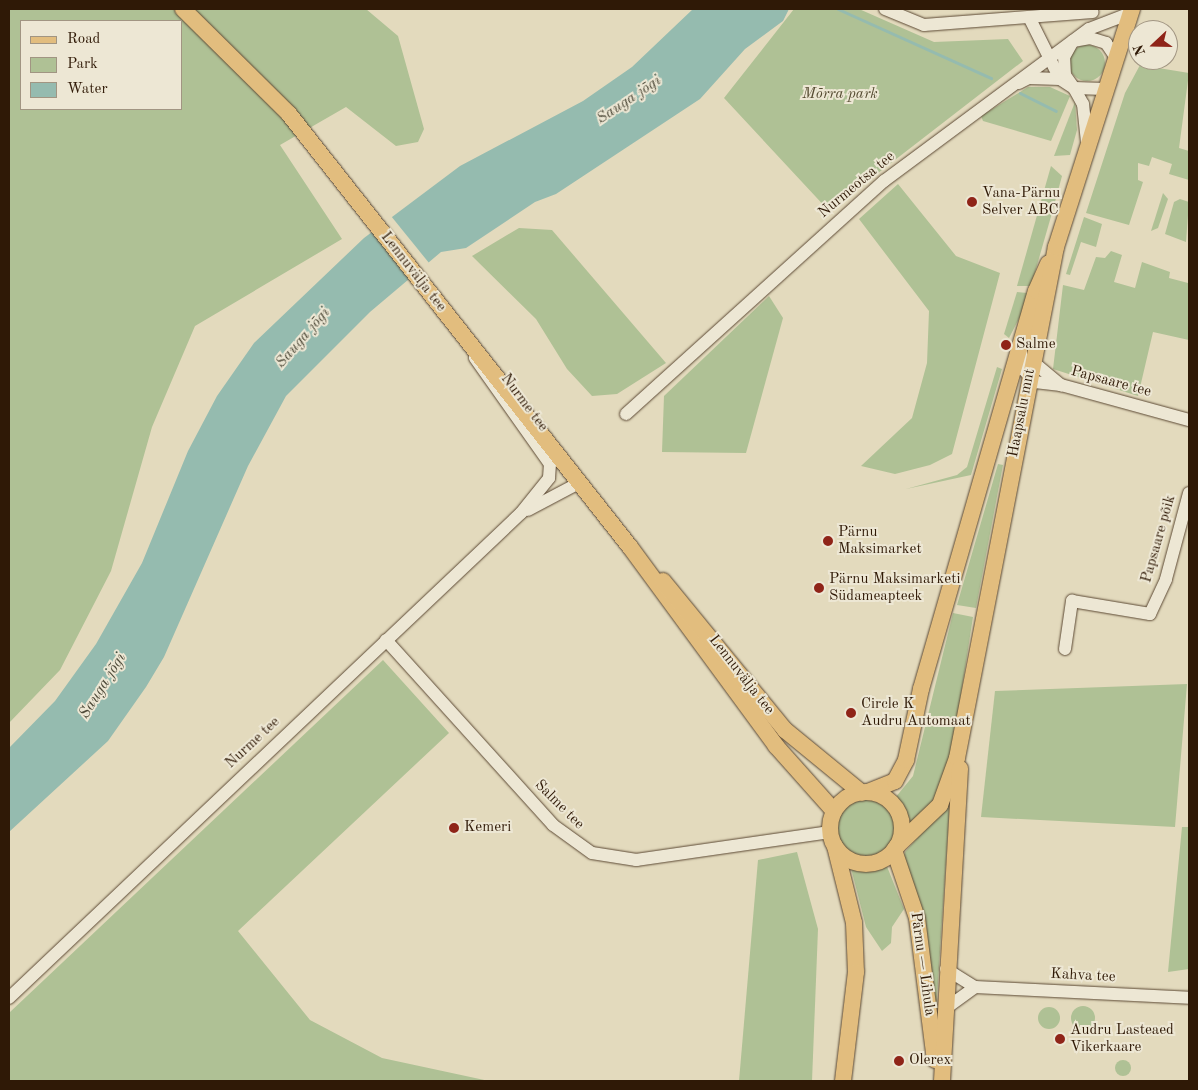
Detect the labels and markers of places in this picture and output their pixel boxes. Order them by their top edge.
place label: Vana-Pärnu Selver ABC [982,184,1060,219]
marker: Vana-Pärnu Selver ABC [966,196,978,208]
place label: Salme [1016,336,1056,354]
marker: Salme [1000,339,1012,351]
place label: Pärnu Maksimarket [838,523,922,558]
marker: Pärnu Maksimarket [822,535,834,547]
place label: Pärnu Maksimarketi Südameapteek [829,570,960,605]
marker: Pärnu Maksimarketi Südameapteek [813,582,825,594]
place label: Circle K Audru Automaat [861,695,971,730]
marker: Circle K Audru Automaat [845,707,857,719]
place label: Kemeri [464,819,511,837]
marker: Kemeri [448,822,460,834]
place label: Audru Lasteaed Vikerkaare [1070,1021,1174,1056]
marker: Audru Lasteaed Vikerkaare [1054,1033,1066,1045]
place label: Olerex [909,1052,951,1070]
marker: Olerex [893,1055,905,1067]

